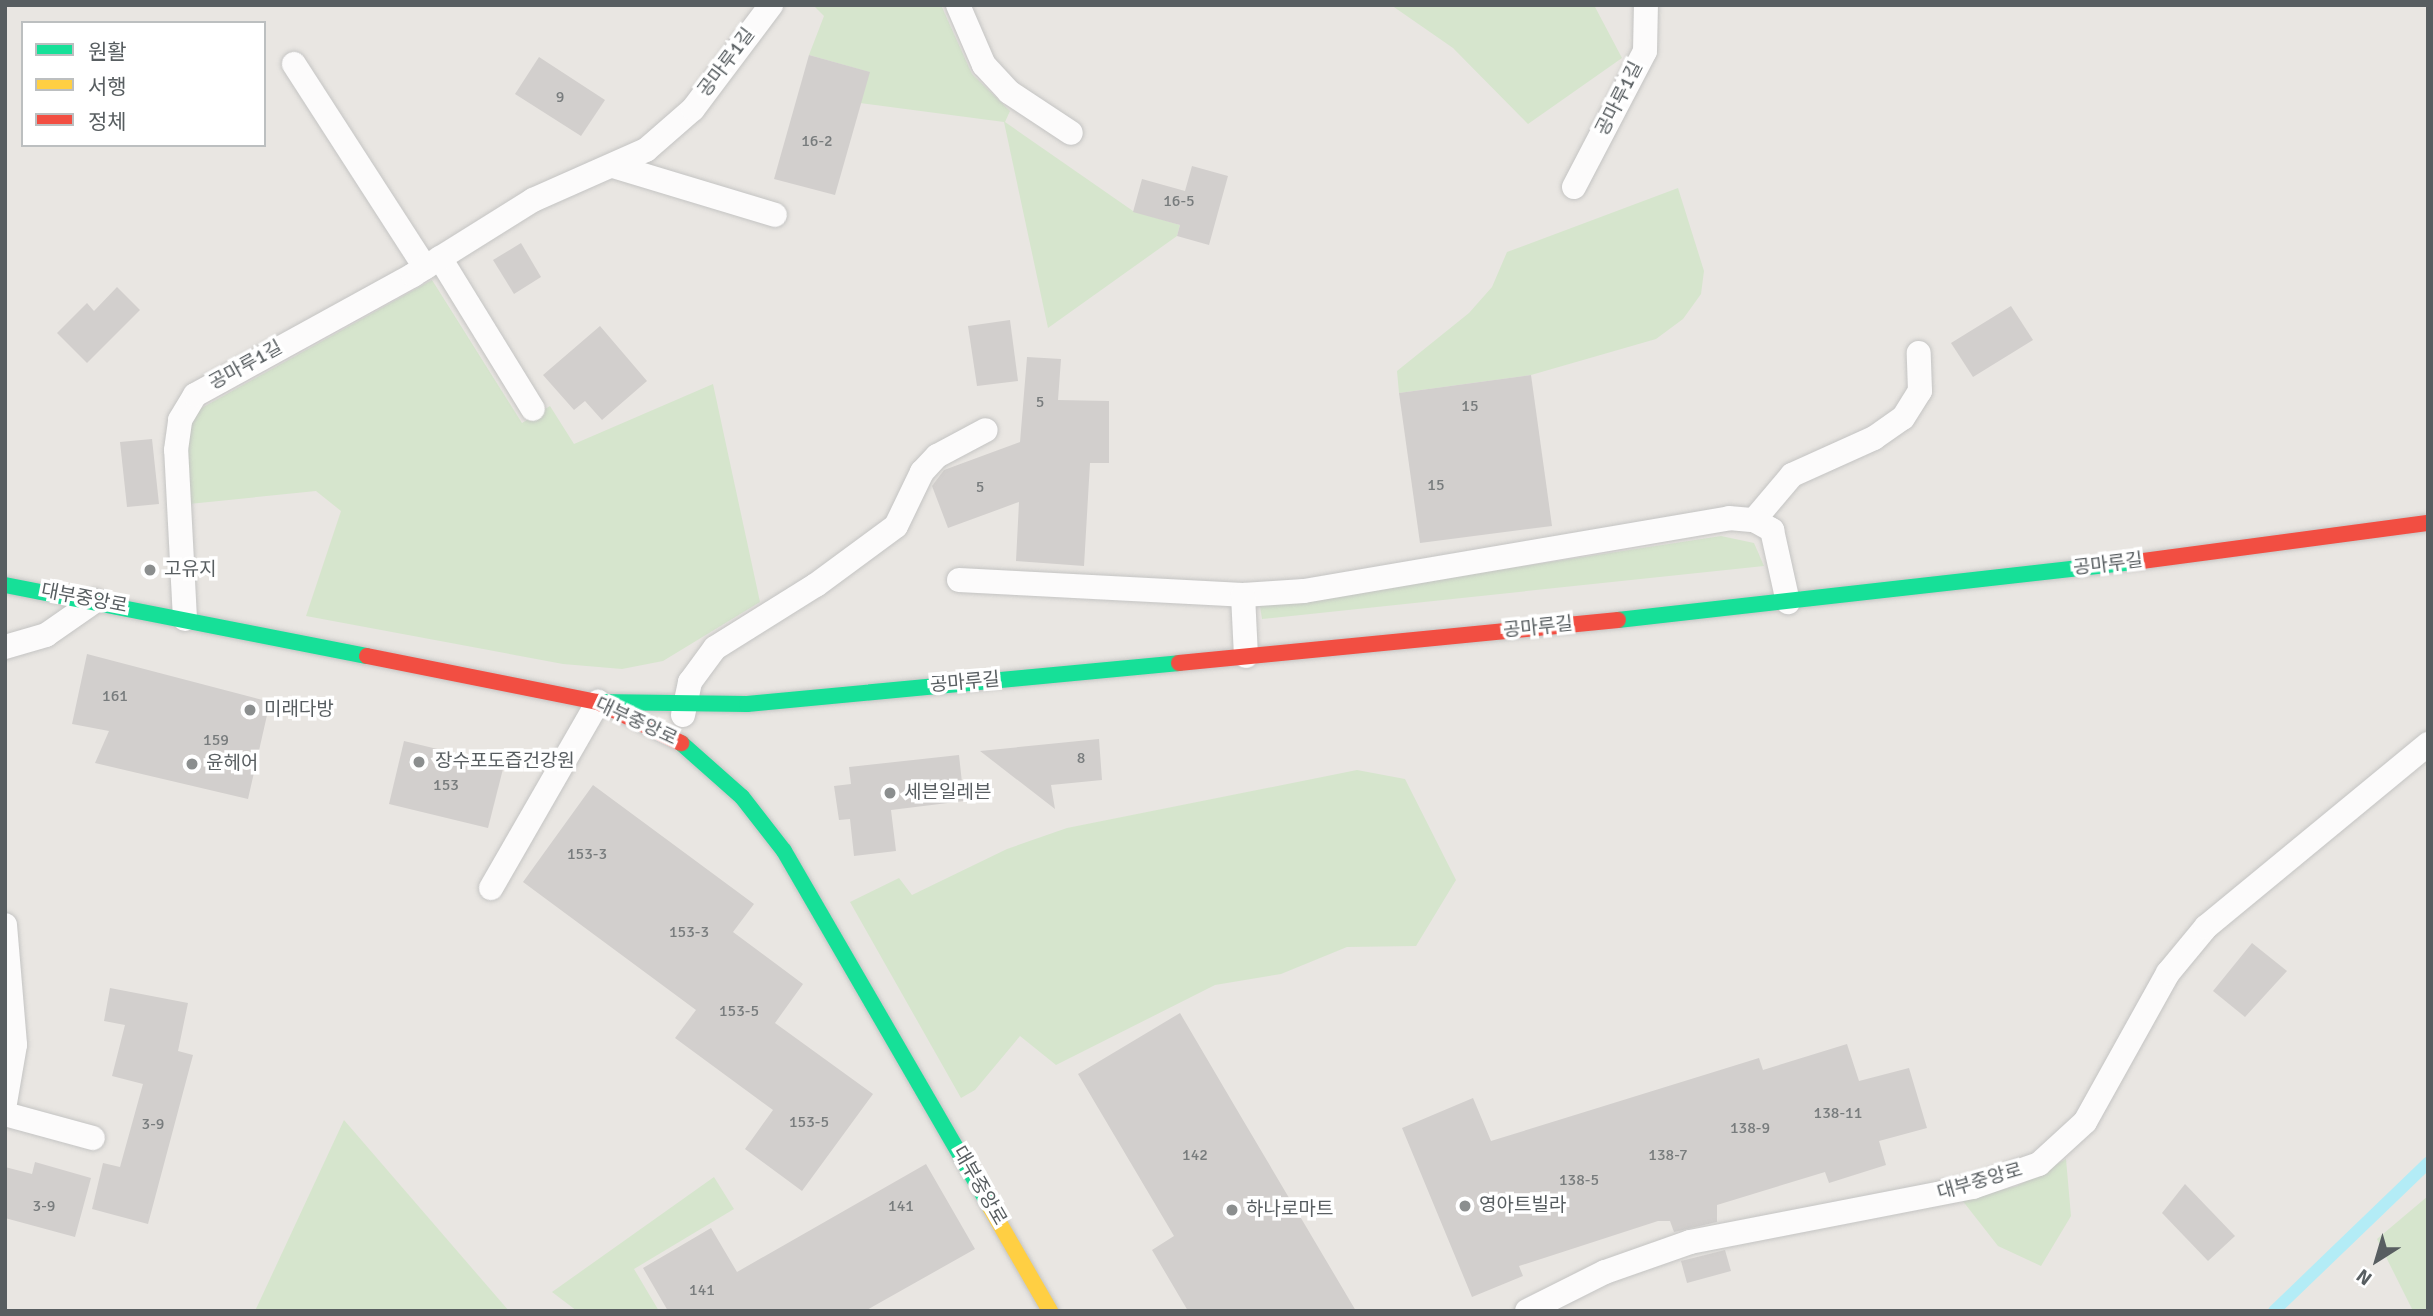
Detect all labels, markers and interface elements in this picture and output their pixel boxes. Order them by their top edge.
legend [21,21,266,147]
street label: 공마루1길 [694,24,760,102]
text: 원활 [88,39,127,65]
street label: 공마루1길 [1592,58,1648,140]
text: 서행 [88,74,127,100]
house number: 9 [556,87,564,107]
text: 정체 [88,109,127,135]
house number: 16-2 [801,131,833,151]
house number: 16-5 [1163,191,1195,211]
street label: 공마루1길 [205,337,287,395]
house number: 5 [1036,392,1044,412]
house number: 15 [1461,396,1479,416]
house number: 15 [1427,475,1445,495]
house number: 5 [976,477,984,497]
street label: 공마루길 [2072,549,2144,581]
place label: 고유지 [164,559,216,581]
marker: 고유지 [142,562,158,578]
street label: 대부중앙로 [39,579,129,619]
street label: 공마루길 [1502,613,1574,643]
street label: 공마루길 [929,669,1001,697]
house number: 161 [102,686,128,706]
street label: 대부중앙로 [592,693,680,751]
place label: 미래다방 [264,699,334,721]
marker: 미래다방 [242,702,258,718]
house number: 159 [203,730,229,750]
house number: 8 [1077,748,1085,768]
place label: 장수포도즙건강원 [435,751,575,773]
marker: 장수포도즙건강원 [409,752,429,772]
place label: 윤헤어 [206,753,258,775]
marker: 윤헤어 [184,756,200,772]
house number: 153 [433,775,459,795]
place label: 세븐일레븐 [904,782,991,804]
marker: 세븐일레븐 [882,785,898,801]
house number: 153-3 [567,844,607,864]
house number: 153-3 [669,922,709,942]
house number: 153-5 [719,1001,759,1021]
house number: 138-11 [1814,1103,1862,1123]
house number: 153-5 [789,1112,829,1132]
house number: 3-9 [142,1114,164,1134]
house number: 138-9 [1730,1118,1770,1138]
street label: 대부중앙로 [947,1142,1011,1230]
house number: 142 [1182,1145,1208,1165]
house number: 138-7 [1648,1145,1688,1165]
street label: 대부중앙로 [1935,1159,2025,1205]
house number: 138-5 [1559,1170,1599,1190]
place label: 영아트빌라 [1479,1195,1566,1217]
house number: 3-9 [33,1196,55,1216]
house number: 141 [888,1196,914,1216]
marker: 영아트빌라 [1457,1198,1473,1214]
place label: 하나로마트 [1246,1199,1333,1221]
marker: 하나로마트 [1224,1202,1240,1218]
north arrow [2342,1225,2412,1295]
text: N [2352,1263,2377,1290]
house number: 141 [689,1280,715,1300]

